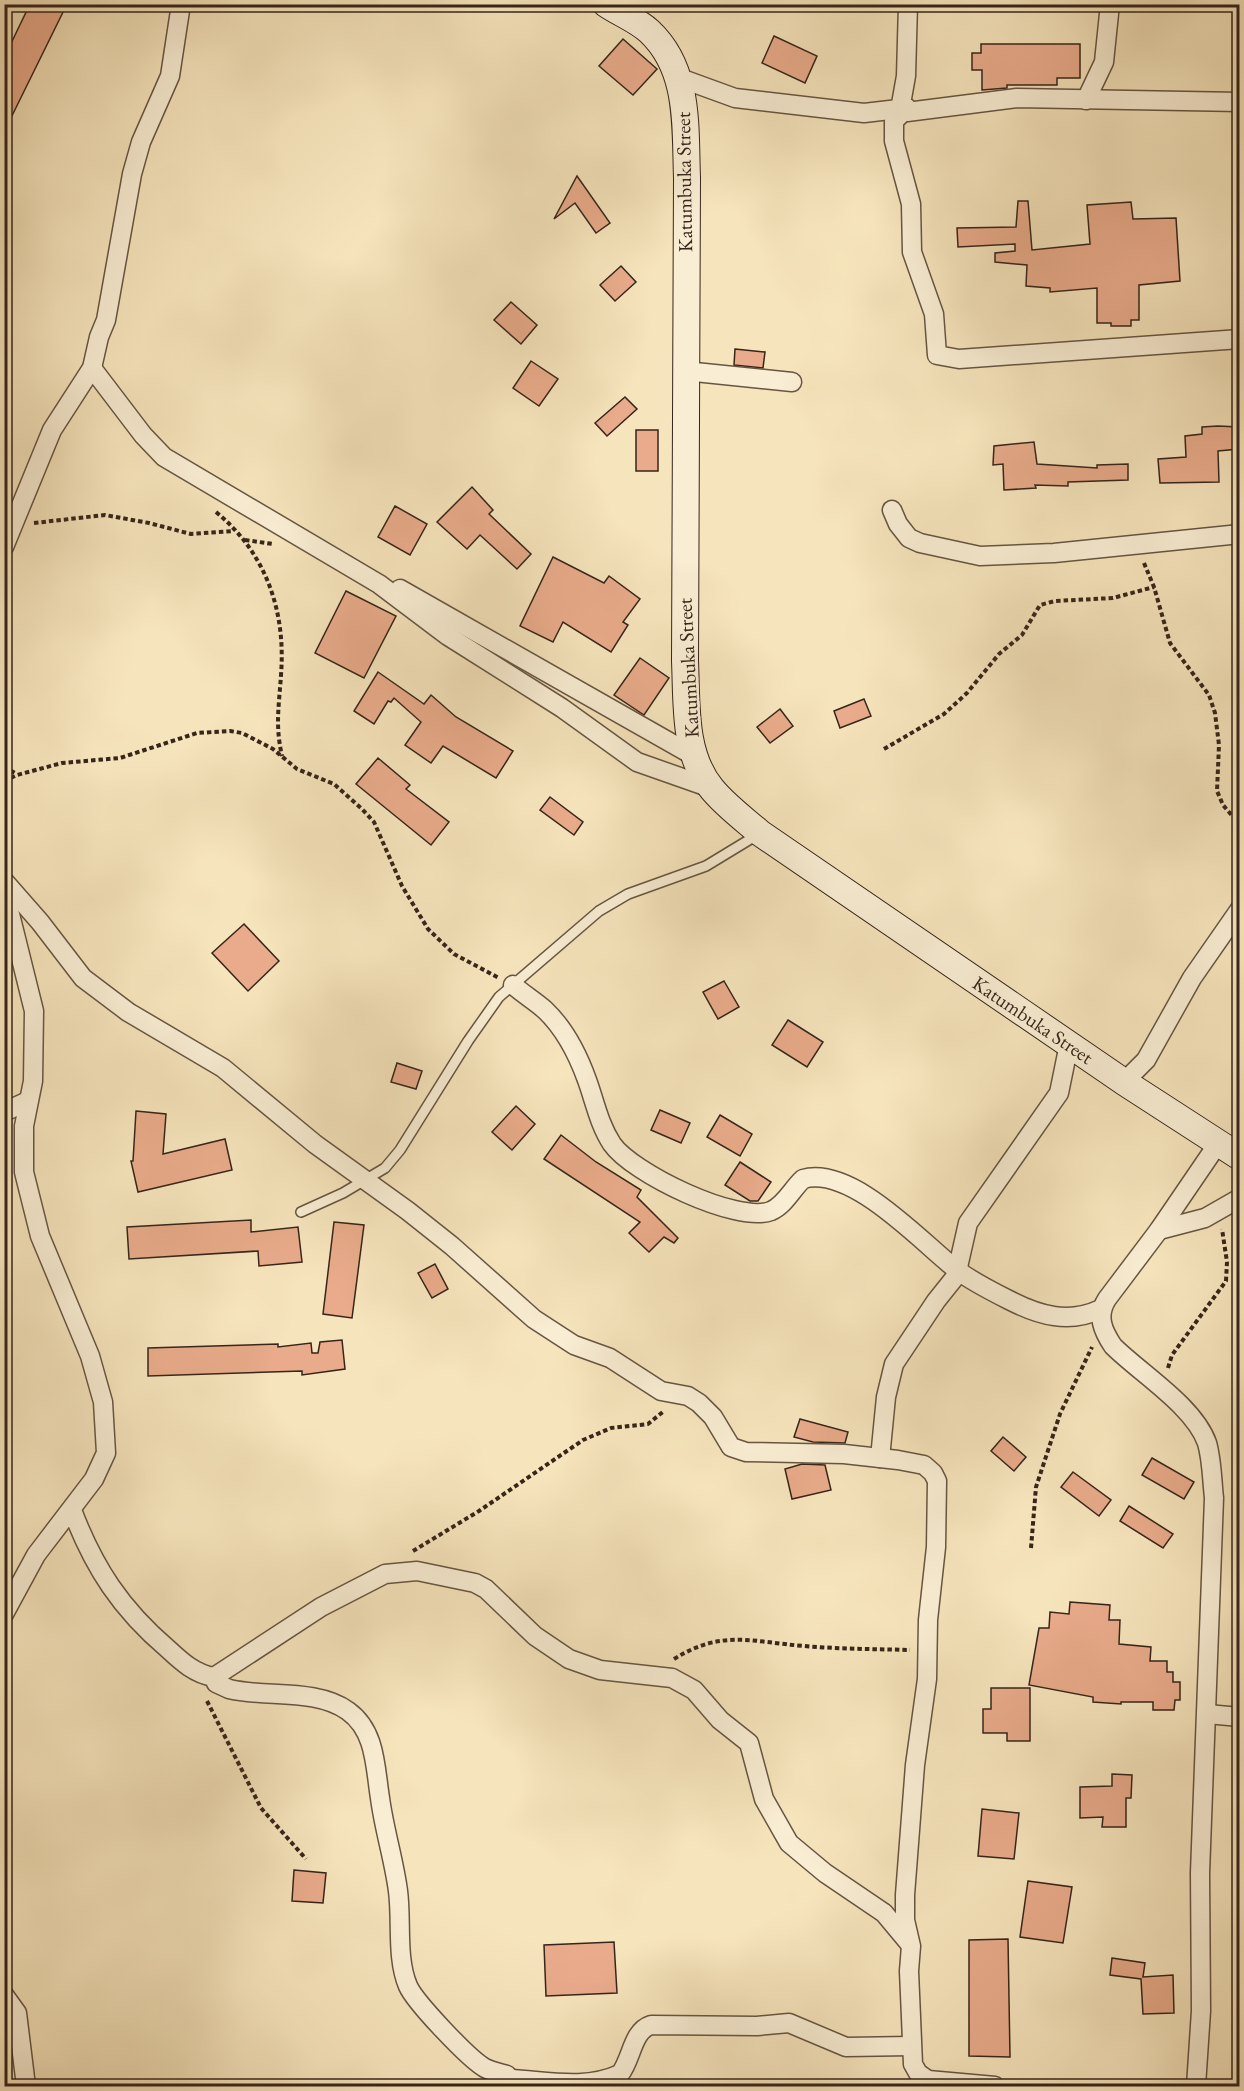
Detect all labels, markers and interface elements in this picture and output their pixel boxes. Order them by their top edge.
street label: Katumbuka Street [670,111,698,252]
street label: Katumbuka Street [671,597,705,739]
street label: Katumbuka Street [968,970,1099,1070]

